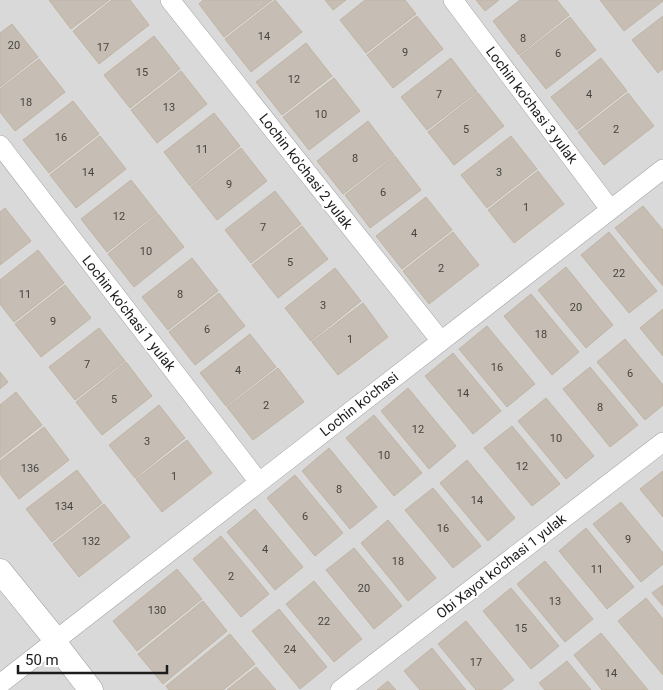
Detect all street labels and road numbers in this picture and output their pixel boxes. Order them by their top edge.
street label: Lochin ko'chasi 3 yulak [483,44,582,167]
street label: Lochin ko'chasi 2 yulak [256,110,357,233]
street label: Lochin ko'chasi 1 yulak [79,252,180,375]
street label: Lochin ko'chasi [317,369,401,439]
street label: Obi Xayot ko'chasi 1 yulak [433,510,570,622]

